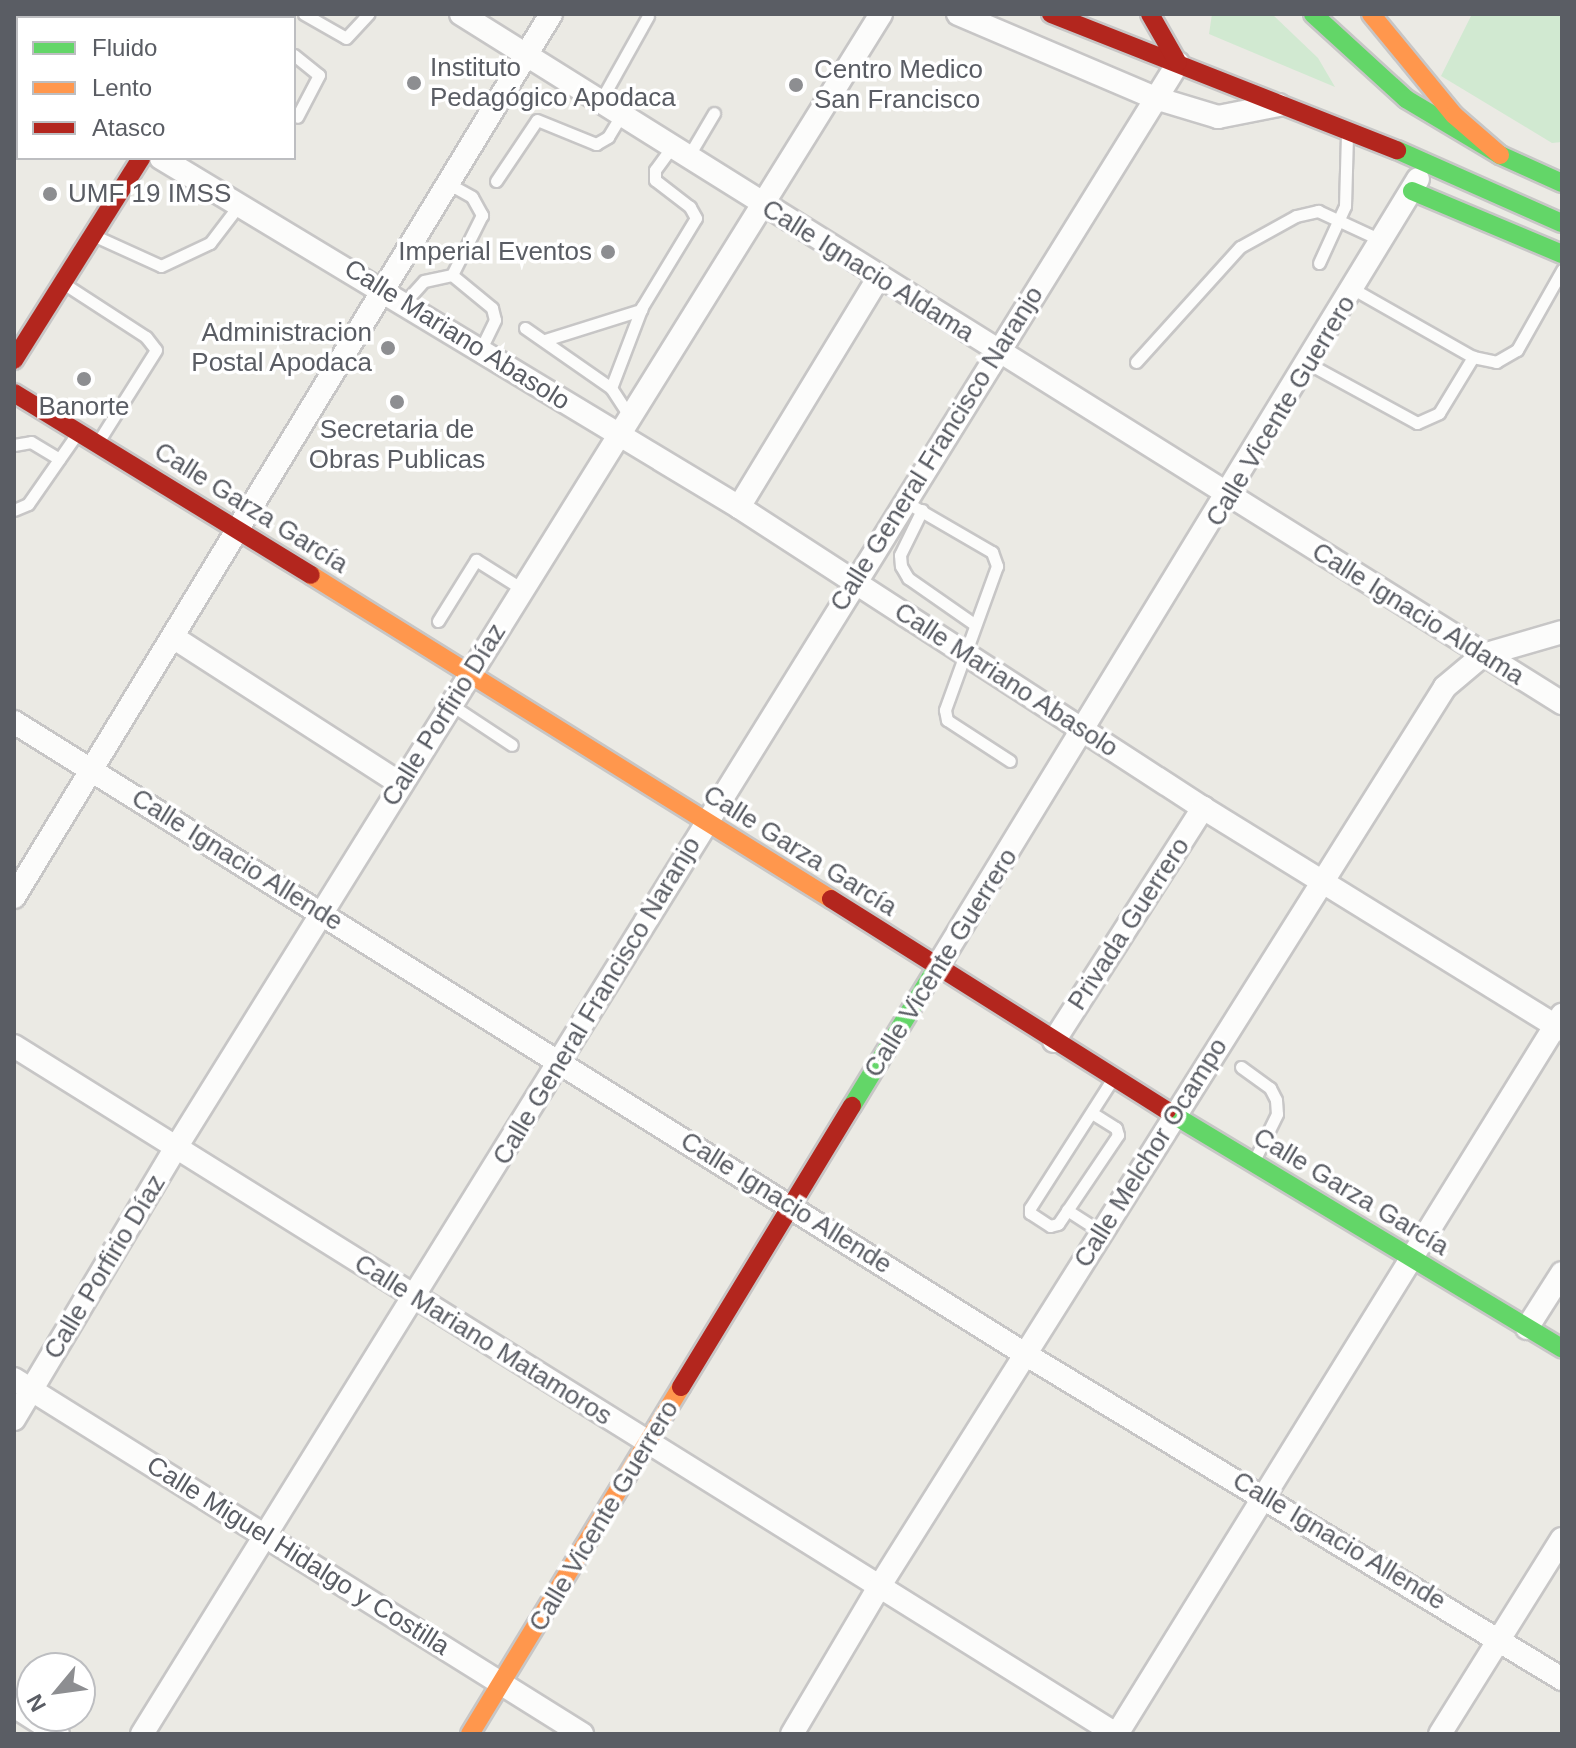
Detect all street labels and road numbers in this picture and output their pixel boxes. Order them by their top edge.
street label: Calle Ignacio Aldama [756,193,980,349]
street label: Calle Mariano Abasolo [338,252,576,418]
street label: Calle General Francisco Naranjo [824,281,1050,617]
street label: Calle Vicente Guerrero [1200,290,1362,532]
street label: Calle Garza García [148,436,354,580]
street label: Calle Ignacio Aldama [1306,536,1530,692]
street label: Calle Mariano Abasolo [888,596,1124,764]
street label: Calle Porfirio Díaz [375,618,513,812]
street label: Calle Garza García [697,779,903,923]
street label: Calle Ignacio Allende [125,782,349,938]
street label: Calle General Francisco Naranjo [487,831,707,1171]
street label: Privada Guerrero [1062,832,1196,1016]
street label: Calle Vicente Guerrero [858,843,1024,1083]
street label: Calle Melchor Ocampo [1068,1033,1234,1273]
street label: Calle Garza García [1248,1121,1454,1263]
street label: Calle Ignacio Allende [674,1125,898,1281]
street label: Calle Porfirio Díaz [38,1169,172,1365]
street label: Calle Mariano Matamoros [349,1248,617,1432]
street label: Calle Vicente Guerrero [523,1395,685,1637]
street label: Calle Miguel Hidalgo y Costilla [141,1450,455,1662]
street label: Calle Ignacio Allende [1226,1465,1452,1617]

